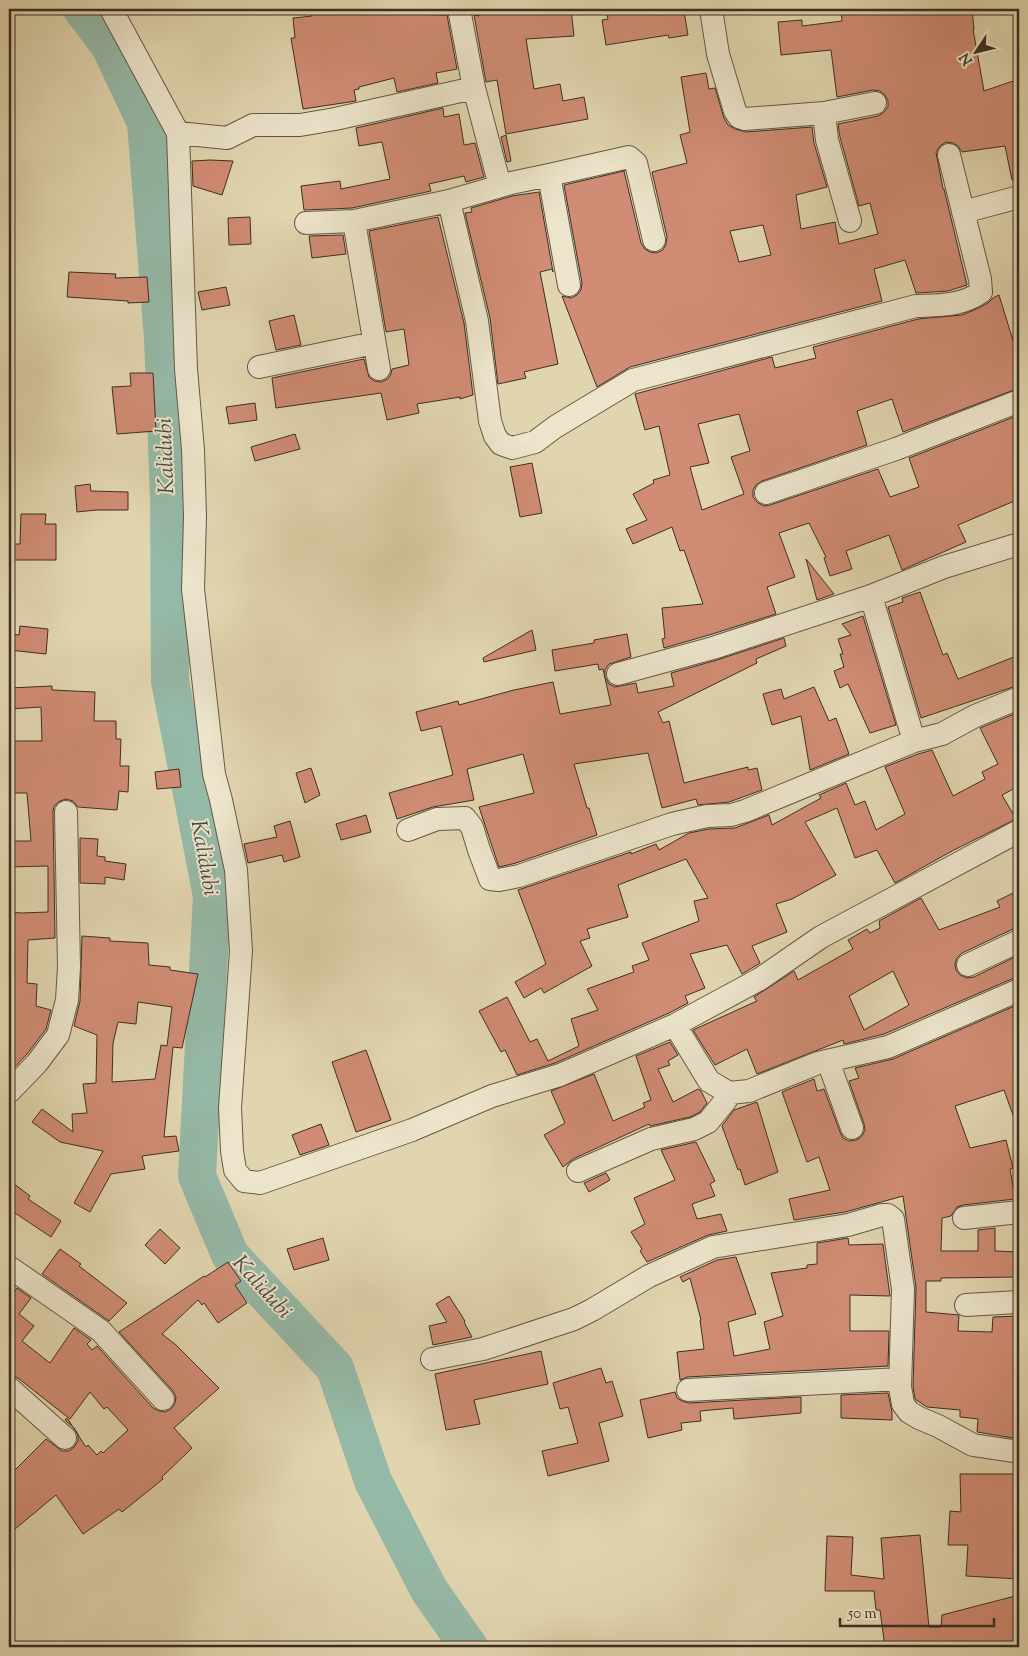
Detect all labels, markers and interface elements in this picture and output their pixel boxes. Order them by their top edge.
north arrow [950,28,1000,78]
text: N [956,48,978,69]
water label: Kalidubi [150,417,184,495]
water label: Kalidubi [181,818,225,898]
water label: Kalidubi [224,1249,298,1327]
scale bar [840,1596,994,1628]
text: 50 m [847,1604,877,1625]

